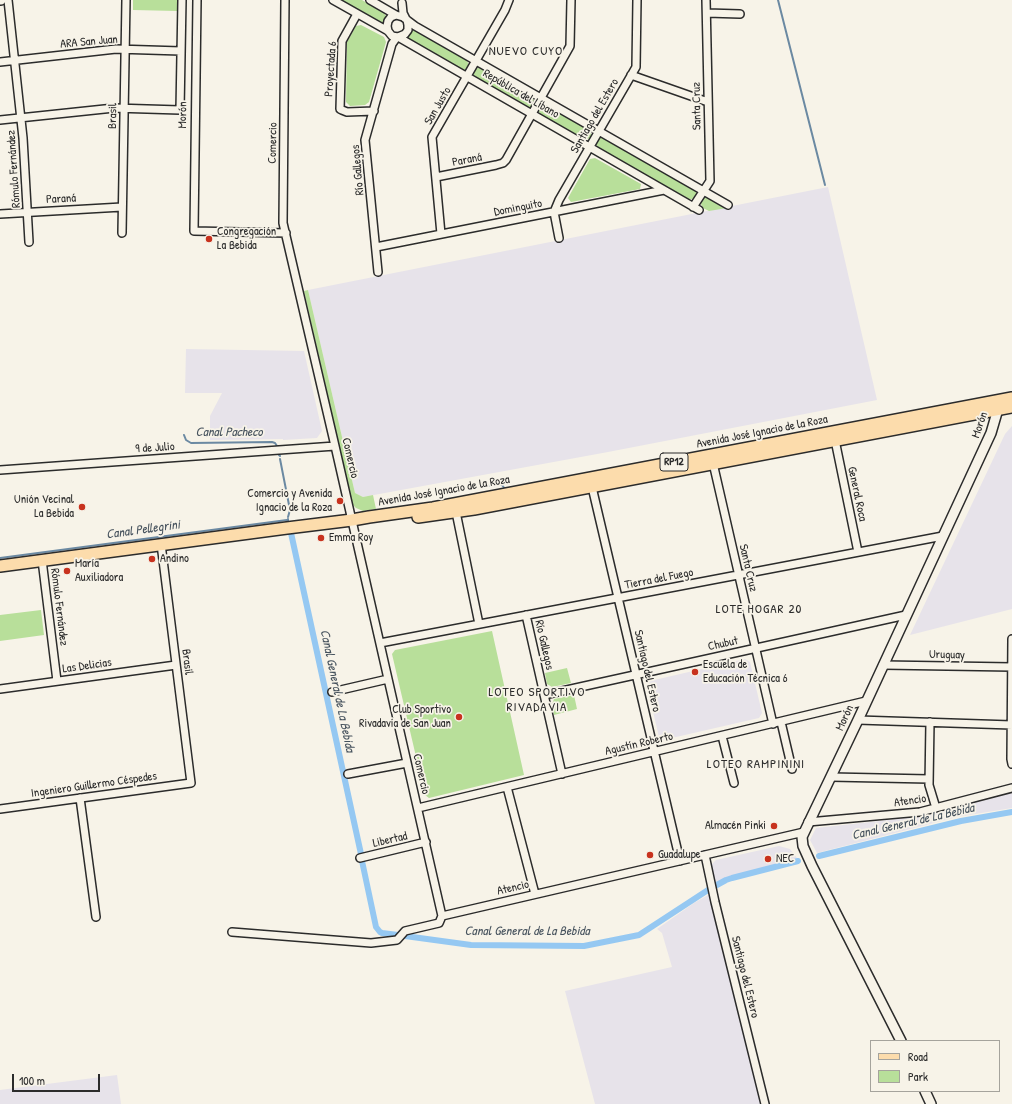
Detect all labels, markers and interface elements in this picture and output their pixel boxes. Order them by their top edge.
street label: ARA San Juan [60,32,118,52]
street label: Proyectada 6 [322,41,340,97]
district label: NUEVO CUYO [489,44,563,60]
street label: República del Líbano [480,66,562,122]
street label: Santiago del Estero [568,76,622,156]
street label: Santa Cruz [689,82,705,130]
street label: San Justo [421,85,455,127]
street label: Morón [176,101,190,129]
street label: Brasil [106,103,120,129]
street label: Comercio [265,122,281,164]
street label: Rómulo Fernández [4,130,24,208]
street label: Río Gallegos [349,144,367,196]
street label: Paraná [451,150,483,170]
street label: Paraná [46,191,76,207]
street label: Dominguito [493,196,543,220]
place label: Congregación La Bebida [217,225,276,253]
marker: Congregación La Bebida [204,234,214,244]
street label: Morón [969,410,991,440]
street label: Avenida José Ignacio de la Roza [695,412,829,452]
water label: Canal Pacheco [196,425,262,441]
street label: Comercio [338,436,362,480]
street label: 9 de Julio [135,439,175,457]
road number: RP12 [660,453,688,471]
street label: General Roca [844,465,870,523]
street label: Avenida José Ignacio de la Roza [377,472,511,510]
place label: Comercio y Avenida Ignacio de la Roza [247,487,332,515]
place label: Unión Vecinal La Bebida [14,493,74,521]
marker: Comercio y Avenida Ignacio de la Roza [335,496,345,506]
marker: Unión Vecinal La Bebida [77,502,87,512]
water label: Canal Pellegrini [105,517,181,543]
place label: Emma Roy [329,531,373,545]
marker: Emma Roy [316,533,326,543]
street label: Santa Cruz [736,543,760,593]
place label: Andino [160,552,189,566]
marker: Andino [147,554,157,564]
place label: María Auxiliadora [75,557,123,585]
street label: Tierra del Fuego [624,565,694,593]
marker: María Auxiliadora [62,566,72,576]
street label: Rómulo Fernández [47,567,71,647]
district label: LOTE HOGAR 20 [716,602,802,618]
street label: Río Gallegos [531,619,557,671]
water label: Canal General de La Bebida [316,628,358,754]
street label: Santiago del Estero [631,629,663,713]
street label: Chubut [707,634,739,654]
street label: Uruguay [929,647,965,663]
street label: Brasil [178,648,196,676]
street label: Las Delicias [61,655,113,677]
place label: Escuela de Educación Técnica 6 [703,658,788,686]
marker: Escuela de Educación Técnica 6 [690,667,700,677]
district label: LOTEO SPORTIVO RIVADAVIA [488,685,586,716]
place label: Club Sportivo Rivadavia de San Juan [359,703,451,731]
street label: Morón [833,703,857,733]
marker: Club Sportivo Rivadavia de San Juan [454,712,464,722]
street label: Agustín Roberto [604,729,674,759]
street label: Comercio [409,752,433,796]
district label: LOTEO RAMPININI [707,757,805,773]
street label: Ingeniero Guillermo Céspedes [30,769,158,801]
street label: Atencio [893,792,927,810]
water label: Canal General de La Bebida [850,800,976,844]
place label: Almacén Pinki [705,819,766,833]
marker: Almacén Pinki [769,821,779,831]
street label: Libertad [371,829,409,851]
place label: Guadalupe [658,848,701,862]
marker: Guadalupe [645,850,655,860]
place label: NEC [776,852,794,866]
marker: NEC [763,854,773,864]
street label: Atencio [496,877,530,899]
water label: Canal General de La Bebida [464,924,590,940]
street label: Santiago del Estero [728,935,762,1019]
legend [870,1040,1000,1092]
text: Road [908,1048,928,1065]
scale bar [14,1066,102,1092]
text: Park [908,1068,928,1085]
text: 100 m [19,1072,45,1089]

